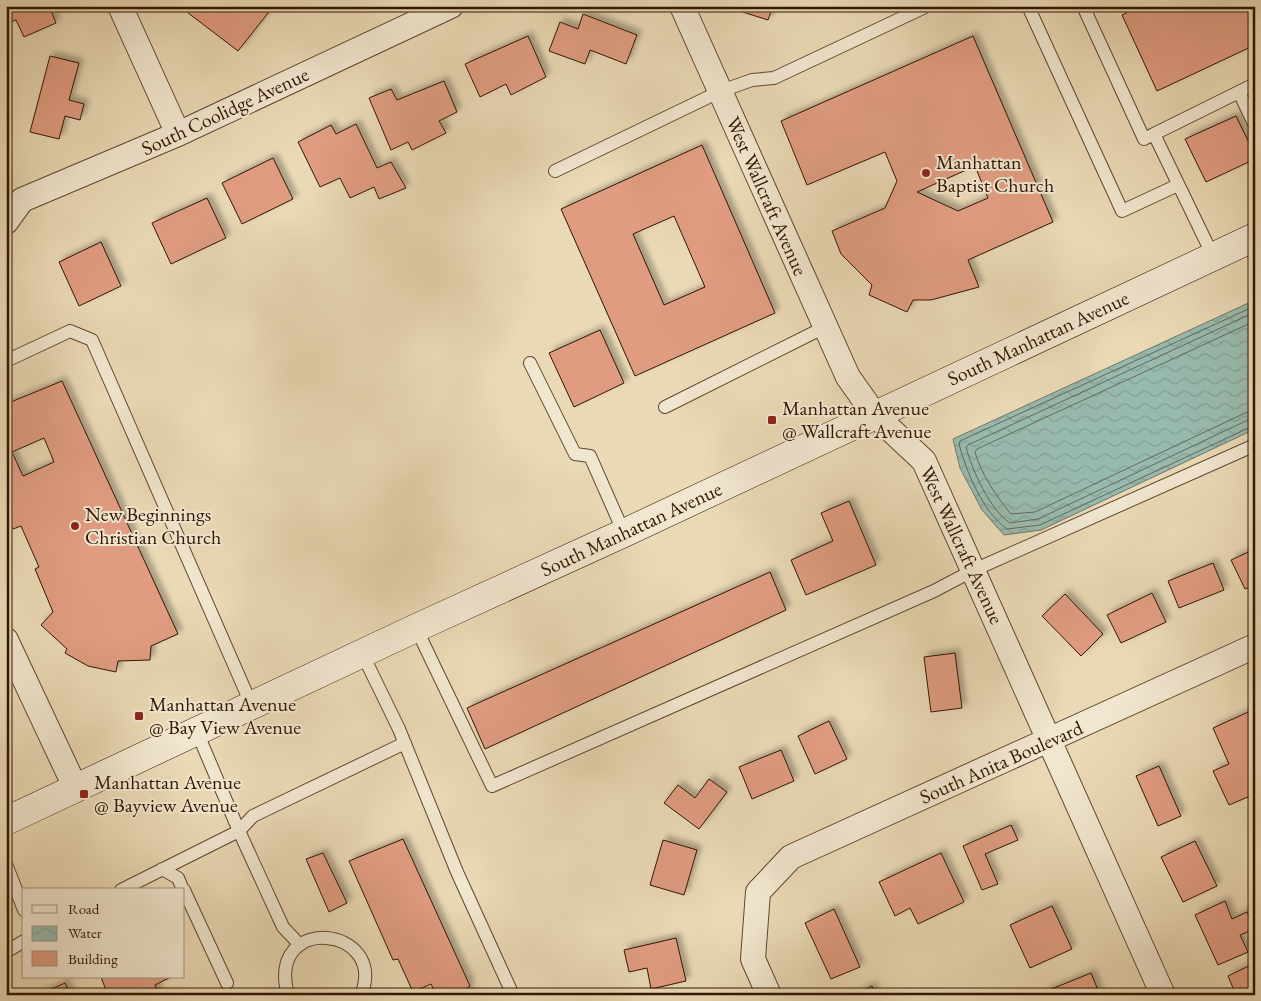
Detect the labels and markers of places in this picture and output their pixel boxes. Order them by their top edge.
place label: Manhattan Baptist Church [936,149,1054,198]
marker: Manhattan Baptist Church [920,167,932,179]
place label: Manhattan Avenue @ Wallcraft Avenue [782,395,932,444]
marker: Manhattan Avenue @ Wallcraft Avenue [766,414,778,426]
place label: New Beginnings Christian Church [85,501,221,550]
marker: New Beginnings Christian Church [69,520,81,532]
place label: Manhattan Avenue @ Bay View Avenue [149,691,301,740]
marker: Manhattan Avenue @ Bay View Avenue [133,710,145,722]
place label: Manhattan Avenue @ Bayview Avenue [94,769,241,818]
marker: Manhattan Avenue @ Bayview Avenue [78,788,90,800]

